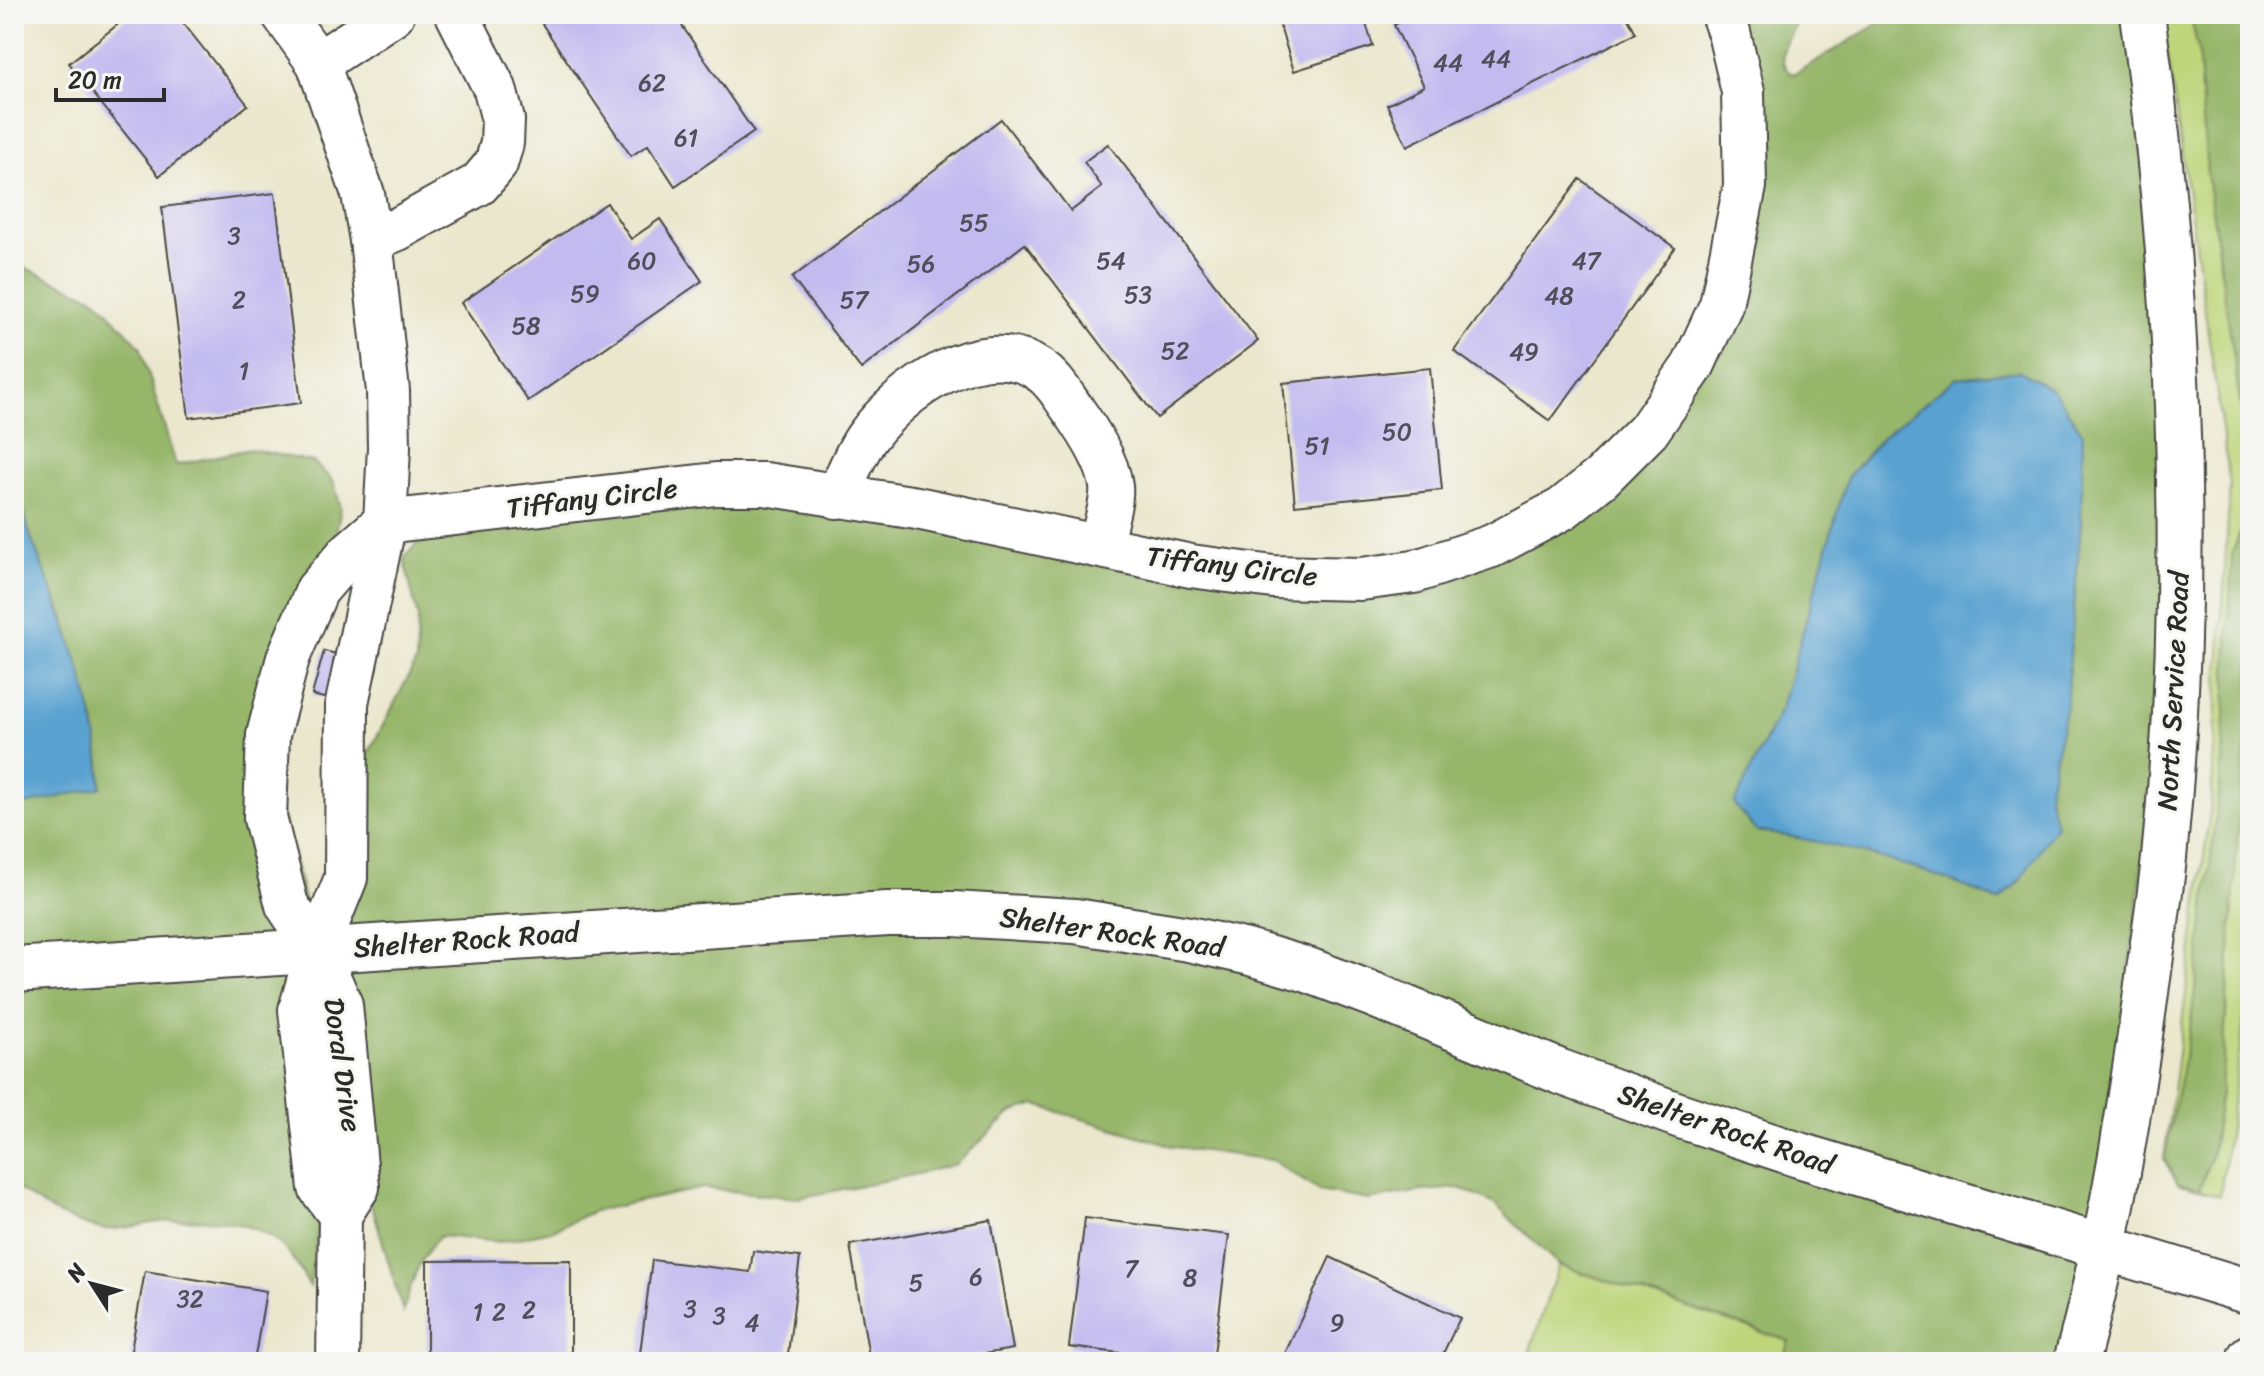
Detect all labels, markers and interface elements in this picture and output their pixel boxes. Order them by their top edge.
house number: 44 [1481,38,1511,80]
house number: 44 [1433,42,1463,84]
scale bar [56,52,164,102]
text: 20 m [68,59,122,101]
house number: 62 [638,62,666,104]
house number: 61 [674,117,698,159]
house number: 55 [959,202,989,244]
house number: 3 [227,215,241,257]
house number: 60 [628,240,656,282]
house number: 54 [1096,240,1126,282]
house number: 47 [1572,240,1602,282]
house number: 56 [907,243,935,285]
house number: 59 [570,273,600,315]
house number: 53 [1124,274,1152,316]
house number: 48 [1544,275,1574,317]
house number: 2 [232,279,246,321]
house number: 57 [840,279,869,321]
house number: 58 [511,305,541,347]
house number: 52 [1161,330,1189,372]
house number: 49 [1509,331,1539,373]
house number: 1 [239,350,249,392]
house number: 50 [1382,411,1412,453]
house number: 51 [1305,425,1329,467]
street label: Tiffany Circle [504,463,680,533]
street label: Tiffany Circle [1144,531,1320,601]
street label: North Service Road [2142,568,2204,812]
street label: Shelter Rock Road [997,892,1230,972]
street label: Shelter Rock Road [352,908,583,972]
street label: Doral Drive [309,995,377,1135]
street label: Shelter Rock Road [1611,1069,1843,1190]
north arrow [52,1244,132,1324]
house number: 7 [1124,1248,1139,1290]
text: N [55,1254,97,1291]
house number: 6 [969,1256,983,1298]
house number: 8 [1183,1257,1197,1299]
house number: 5 [909,1262,923,1304]
house number: 32 [176,1278,204,1320]
house number: 3 [683,1288,697,1330]
house number: 2 [522,1289,536,1331]
house number: 1 [473,1291,483,1333]
house number: 2 [492,1291,506,1333]
house number: 3 [712,1295,726,1337]
house number: 4 [745,1302,760,1344]
house number: 9 [1330,1302,1344,1344]

